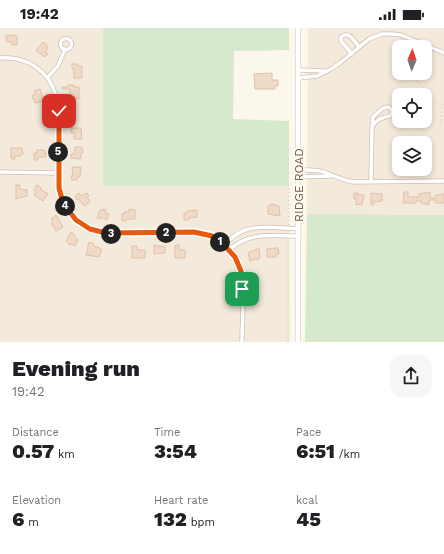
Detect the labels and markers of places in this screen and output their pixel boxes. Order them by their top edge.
pin [42,94,76,128]
pin: 5 [48,142,68,162]
pin: 4 [55,196,75,216]
pin: 2 [156,223,176,243]
pin: 3 [101,224,121,244]
pin: 1 [210,232,230,252]
pin [225,272,259,306]

